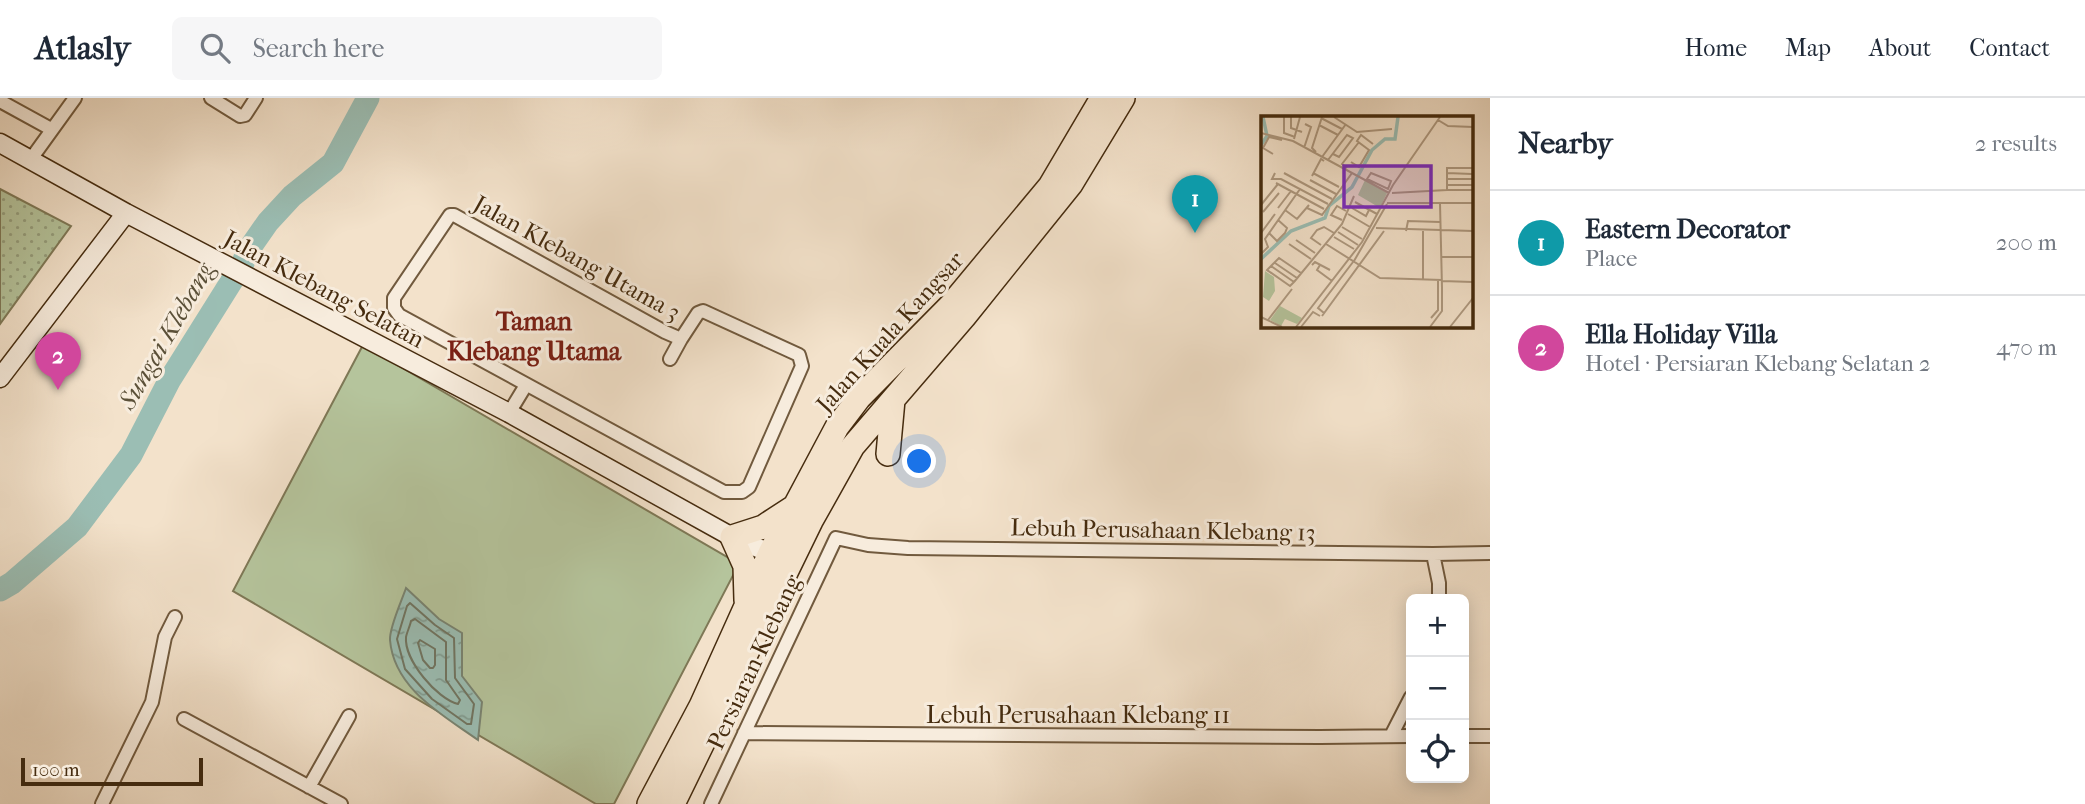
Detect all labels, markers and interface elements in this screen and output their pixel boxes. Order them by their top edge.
search box [172,17,662,80]
text: Atlasly [35,29,130,68]
icon: search [196,29,234,67]
text: Search here [252,33,384,64]
text: Home [1685,34,1747,62]
text: Map [1785,34,1831,62]
text: About [1869,34,1931,62]
text: Contact [1969,34,2050,62]
inset map [1261,116,1472,327]
text: Nearby [1518,126,1613,161]
text: 2 results [1975,130,2057,157]
pin: 1 [1172,175,1218,233]
street label: Jalan Klebang Utama 3 [467,189,685,327]
text: Eastern Decorator [1585,214,1790,245]
street label: Jalan Klebang Selatan [217,223,429,354]
text: 1 [1537,229,1545,256]
text: 200 m [1996,229,2057,256]
street label: Jalan Kuala Kangsar [809,245,970,420]
text: Place [1585,245,1637,272]
water label: Sungai Klebang [111,256,221,416]
district label: Taman Klebang Utama [447,306,622,367]
text: Ella Holiday Villa [1585,319,1777,350]
pin: 2 [35,332,81,390]
text: 2 [1535,334,1547,361]
text: 470 m [1996,334,2057,361]
text: Hotel · Persiaran Klebang Selatan 2 [1585,350,1931,377]
your location [902,444,936,478]
street label: Lebuh Perusahaan Klebang 13 [1010,513,1316,547]
street label: Persiaran Klebang [701,569,807,754]
map controls [1406,594,1469,783]
button: + [1406,594,1469,657]
button: − [1406,657,1469,720]
street label: Lebuh Perusahaan Klebang 11 [926,701,1230,729]
button: locate [1406,720,1469,783]
scale bar [21,755,203,787]
text: 100 m [32,759,80,781]

